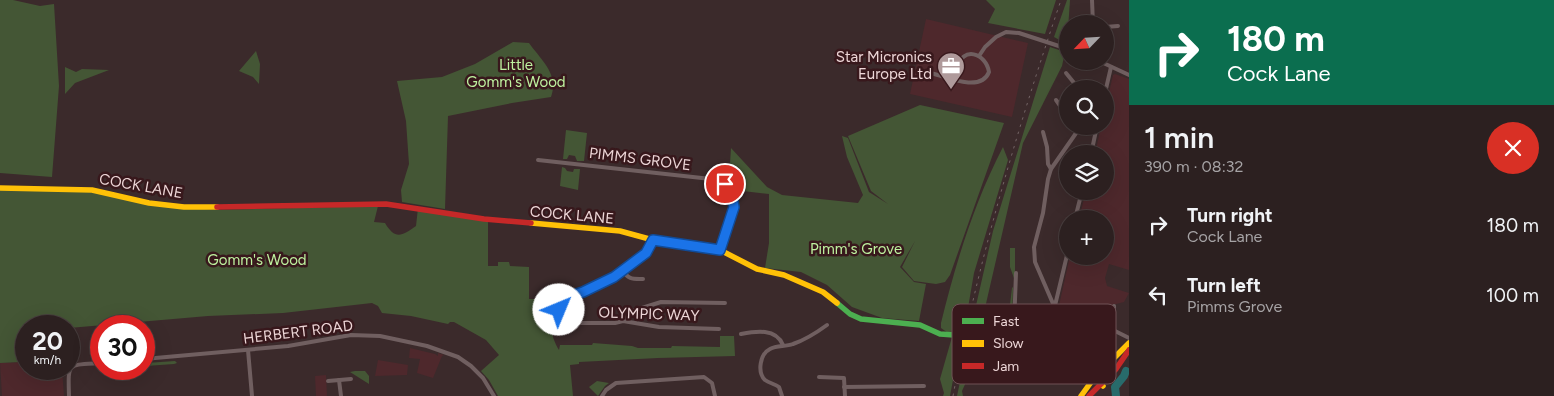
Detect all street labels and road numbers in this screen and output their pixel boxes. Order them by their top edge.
street label: PIMMS GROVE [588,144,692,174]
street label: COCK LANE [98,170,184,202]
street label: COCK LANE [529,202,615,228]
street label: OLYMPIC WAY [598,303,700,325]
street label: HERBERT ROAD [242,316,354,348]

